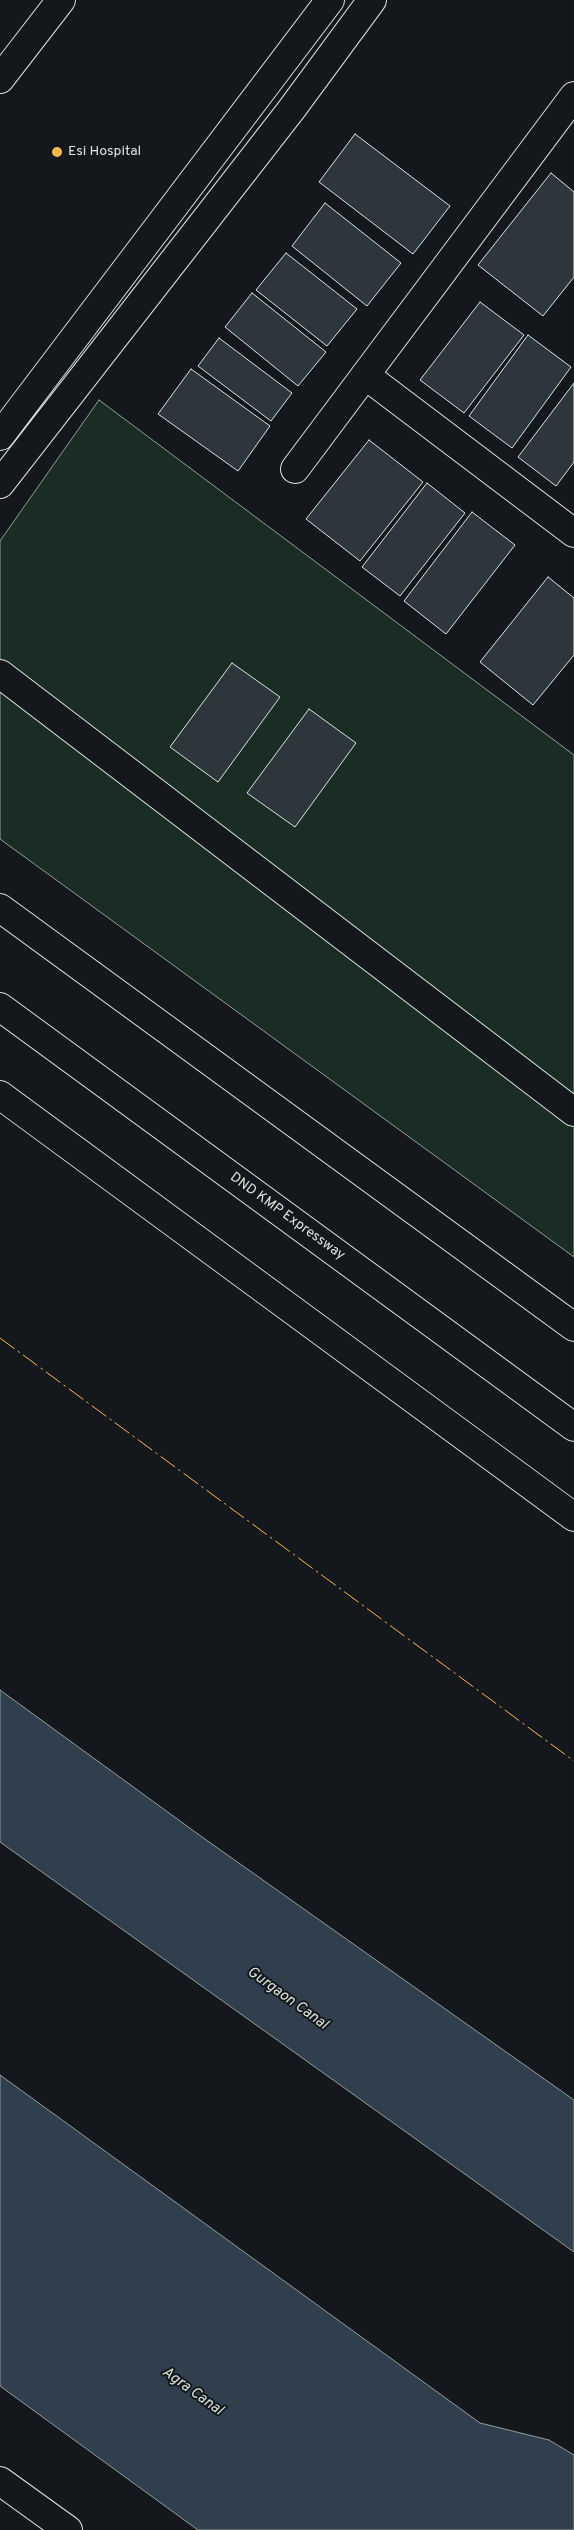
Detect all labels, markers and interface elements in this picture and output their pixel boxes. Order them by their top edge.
place label: Esi Hospital [68,144,141,160]
marker: Esi Hospital [50,145,64,159]
street label: DND KMP Expressway [226,1170,348,1264]
water label: Gurgaon Canal [243,1964,331,2034]
water label: Agra Canal [158,2364,226,2420]

